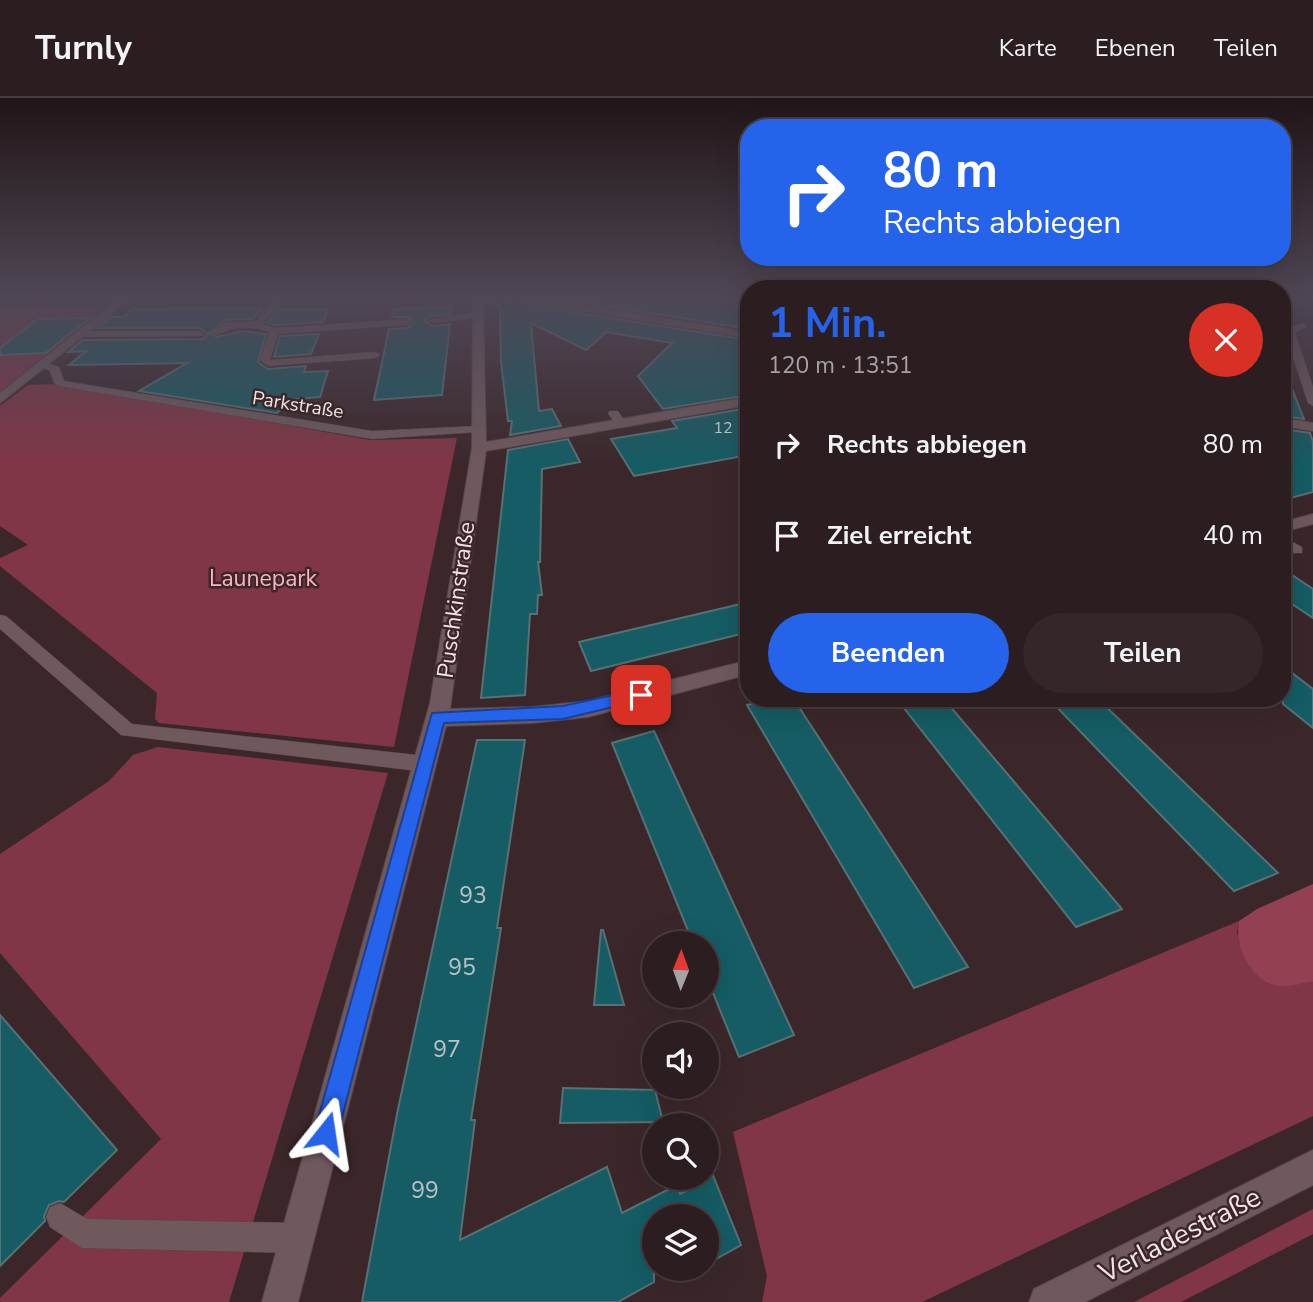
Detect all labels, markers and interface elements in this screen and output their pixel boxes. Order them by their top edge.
text: Turnly [35,26,132,71]
text: Karte [999,32,1057,64]
text: Ebenen [1095,32,1176,64]
text: Teilen [1214,32,1278,64]
text: 80 m [883,137,998,204]
icon: right [768,147,859,238]
text: Rechts abbiegen [883,201,1122,244]
text: 1 Min. [768,295,887,352]
button: close [1189,303,1263,377]
text: 120 m · 13:51 [768,350,913,381]
street label: Parkstraße [251,385,345,425]
house number: 12 [713,417,733,439]
icon: right [768,426,806,464]
text: Rechts abbiegen [827,427,1027,462]
text: 80 m [1203,427,1263,462]
icon: arrive [768,517,806,555]
text: Ziel erreicht [827,518,971,553]
text: 40 m [1203,518,1263,553]
street label: Puschkinstraße [430,520,482,680]
park label: Launepark [209,563,318,594]
button: Beenden [768,613,1009,693]
button: Teilen [1023,613,1263,693]
pin [611,665,671,725]
icon: arrive [622,676,660,714]
house number: 93 [459,880,487,911]
north arrow [642,931,719,1008]
map controls [642,931,719,1281]
house number: 95 [448,952,476,983]
button: sound [642,1022,719,1099]
house number: 97 [433,1034,461,1065]
position arrow [289,1096,363,1170]
button: search [642,1113,719,1190]
house number: 99 [411,1175,439,1206]
street label: Verladestraße [1092,1178,1267,1293]
button: layers [642,1204,719,1281]

